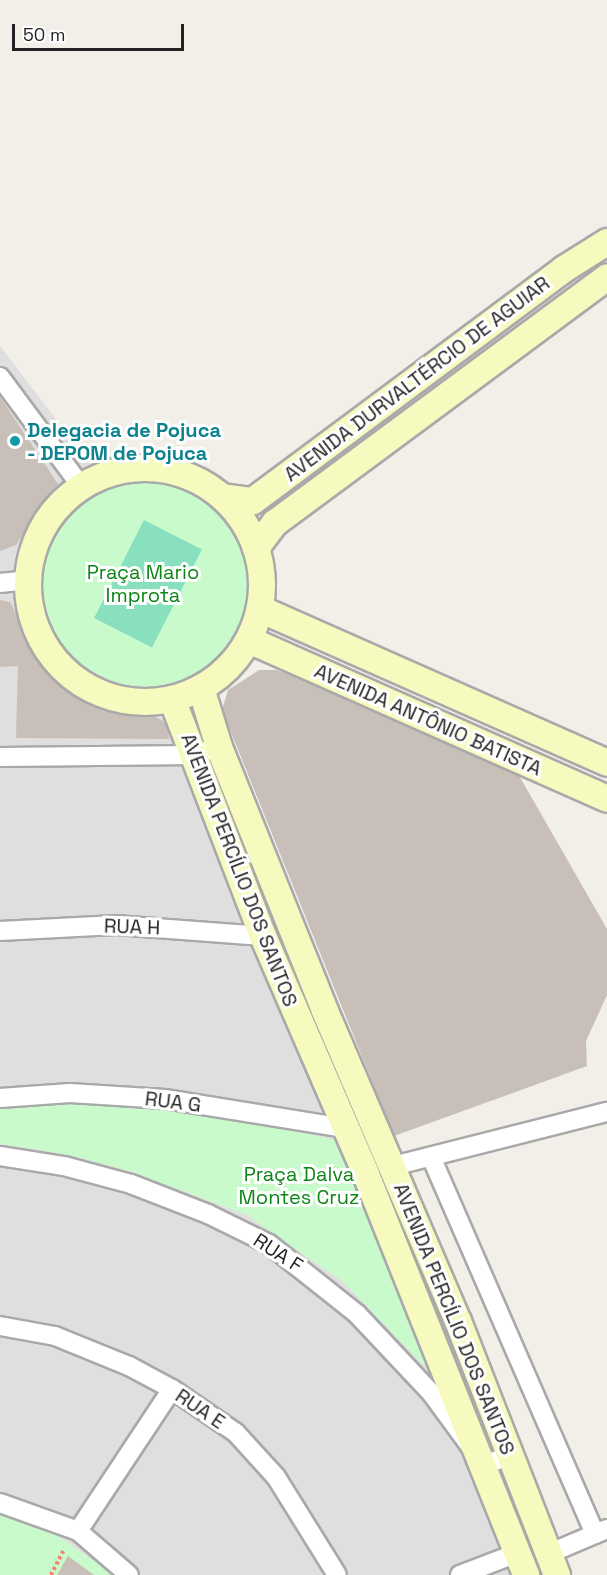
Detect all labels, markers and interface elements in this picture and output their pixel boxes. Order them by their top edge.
scale bar [15,12,188,50]
text: 50 m [23,23,65,46]
street label: AVENIDA DURVALTÉRCIO DE AGUIAR [279,271,555,487]
place label: Delegacia de Pojuca - DEPOM de Pojuca [27,418,221,465]
marker: Delegacia de Pojuca - DEPOM de Pojuca [8,434,22,448]
park label: Praça Mario Improta [87,560,199,607]
street label: AVENIDA ANTÔNIO BATISTA [310,659,546,781]
street label: AVENIDA PERCÍLIO DOS SANTOS [176,730,302,1010]
street label: RUA H [103,914,161,940]
street label: RUA G [143,1087,203,1117]
park label: Praça Dalva Montes Cruz [238,1162,360,1209]
street label: AVENIDA PERCÍLIO DOS SANTOS [388,1180,520,1458]
street label: RUA F [249,1228,307,1278]
street label: RUA E [171,1384,229,1434]

